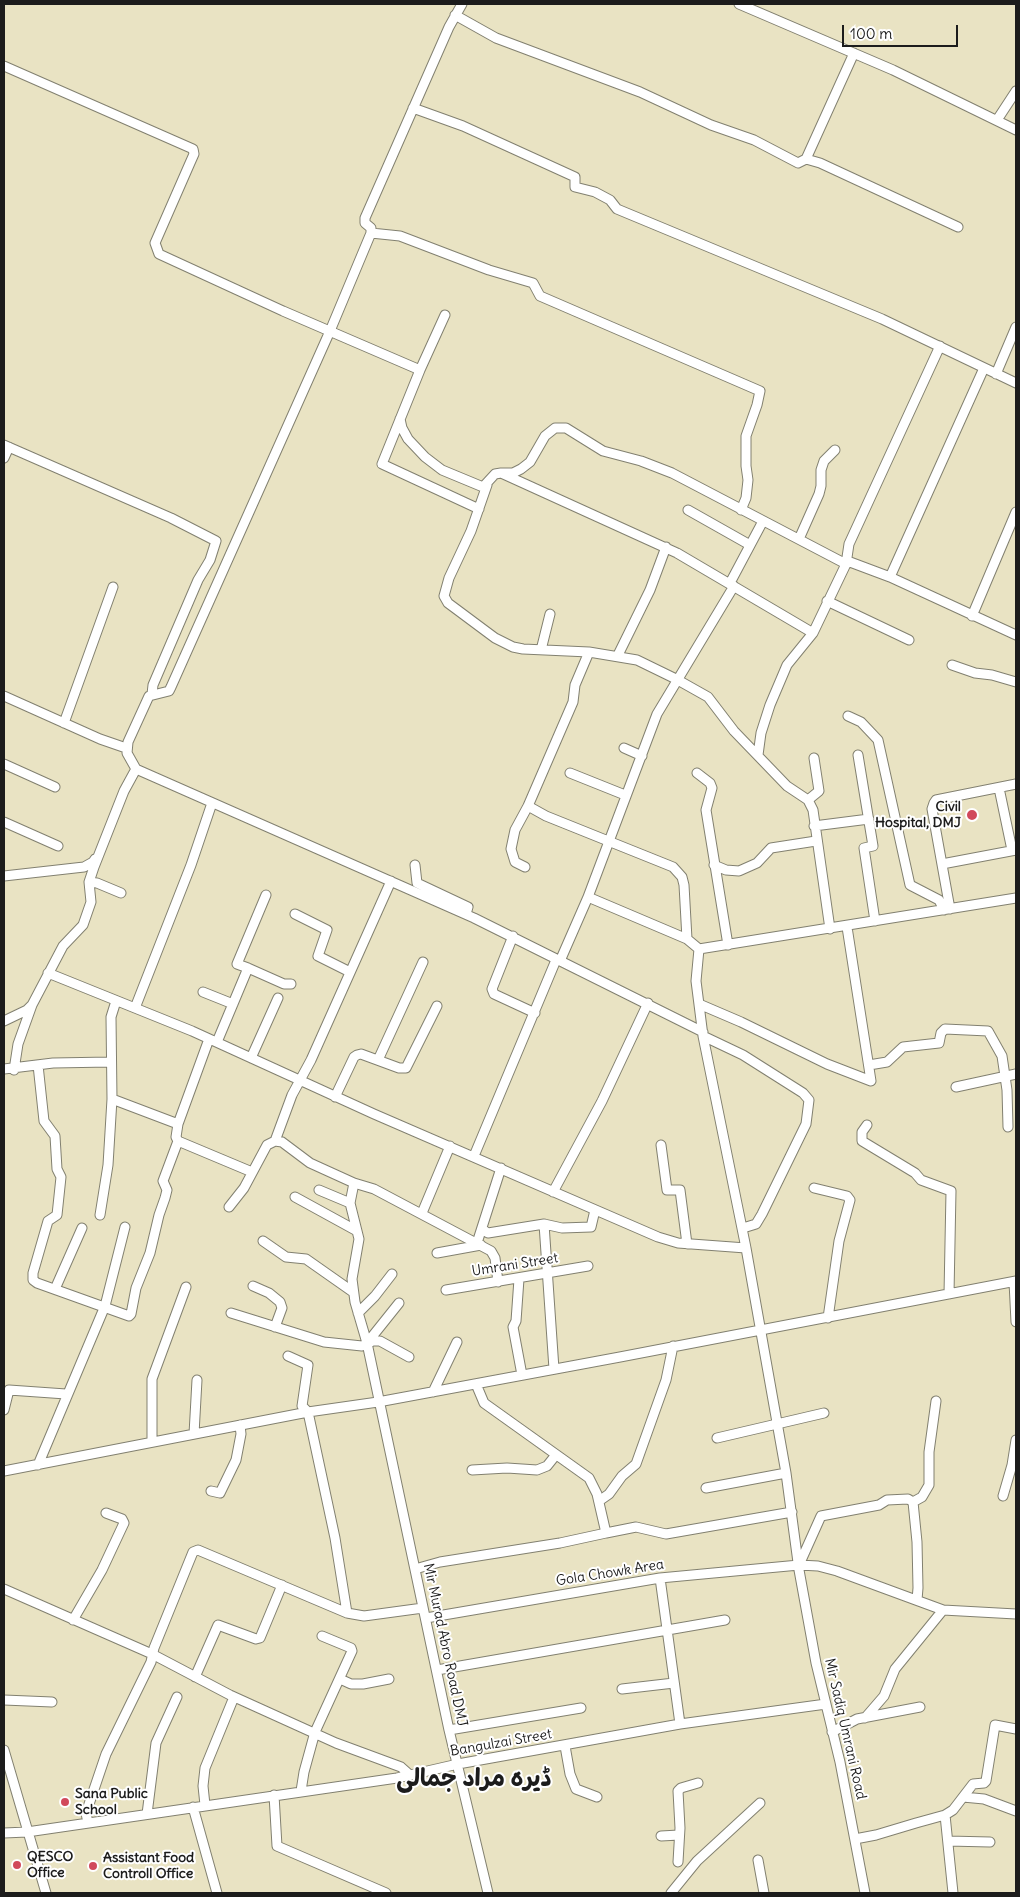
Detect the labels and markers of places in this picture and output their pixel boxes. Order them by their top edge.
place label: Civil Hospital, DMJ [875,799,961,832]
marker: Civil Hospital, DMJ [965,808,979,822]
place label: Sana Public School [75,1786,148,1818]
marker: Sana Public School [59,1796,71,1808]
place label: QESCO Office [27,1849,73,1881]
place label: Assistant Food Controll Office [103,1850,194,1882]
marker: QESCO Office [11,1859,23,1871]
marker: Assistant Food Controll Office [87,1860,99,1872]

